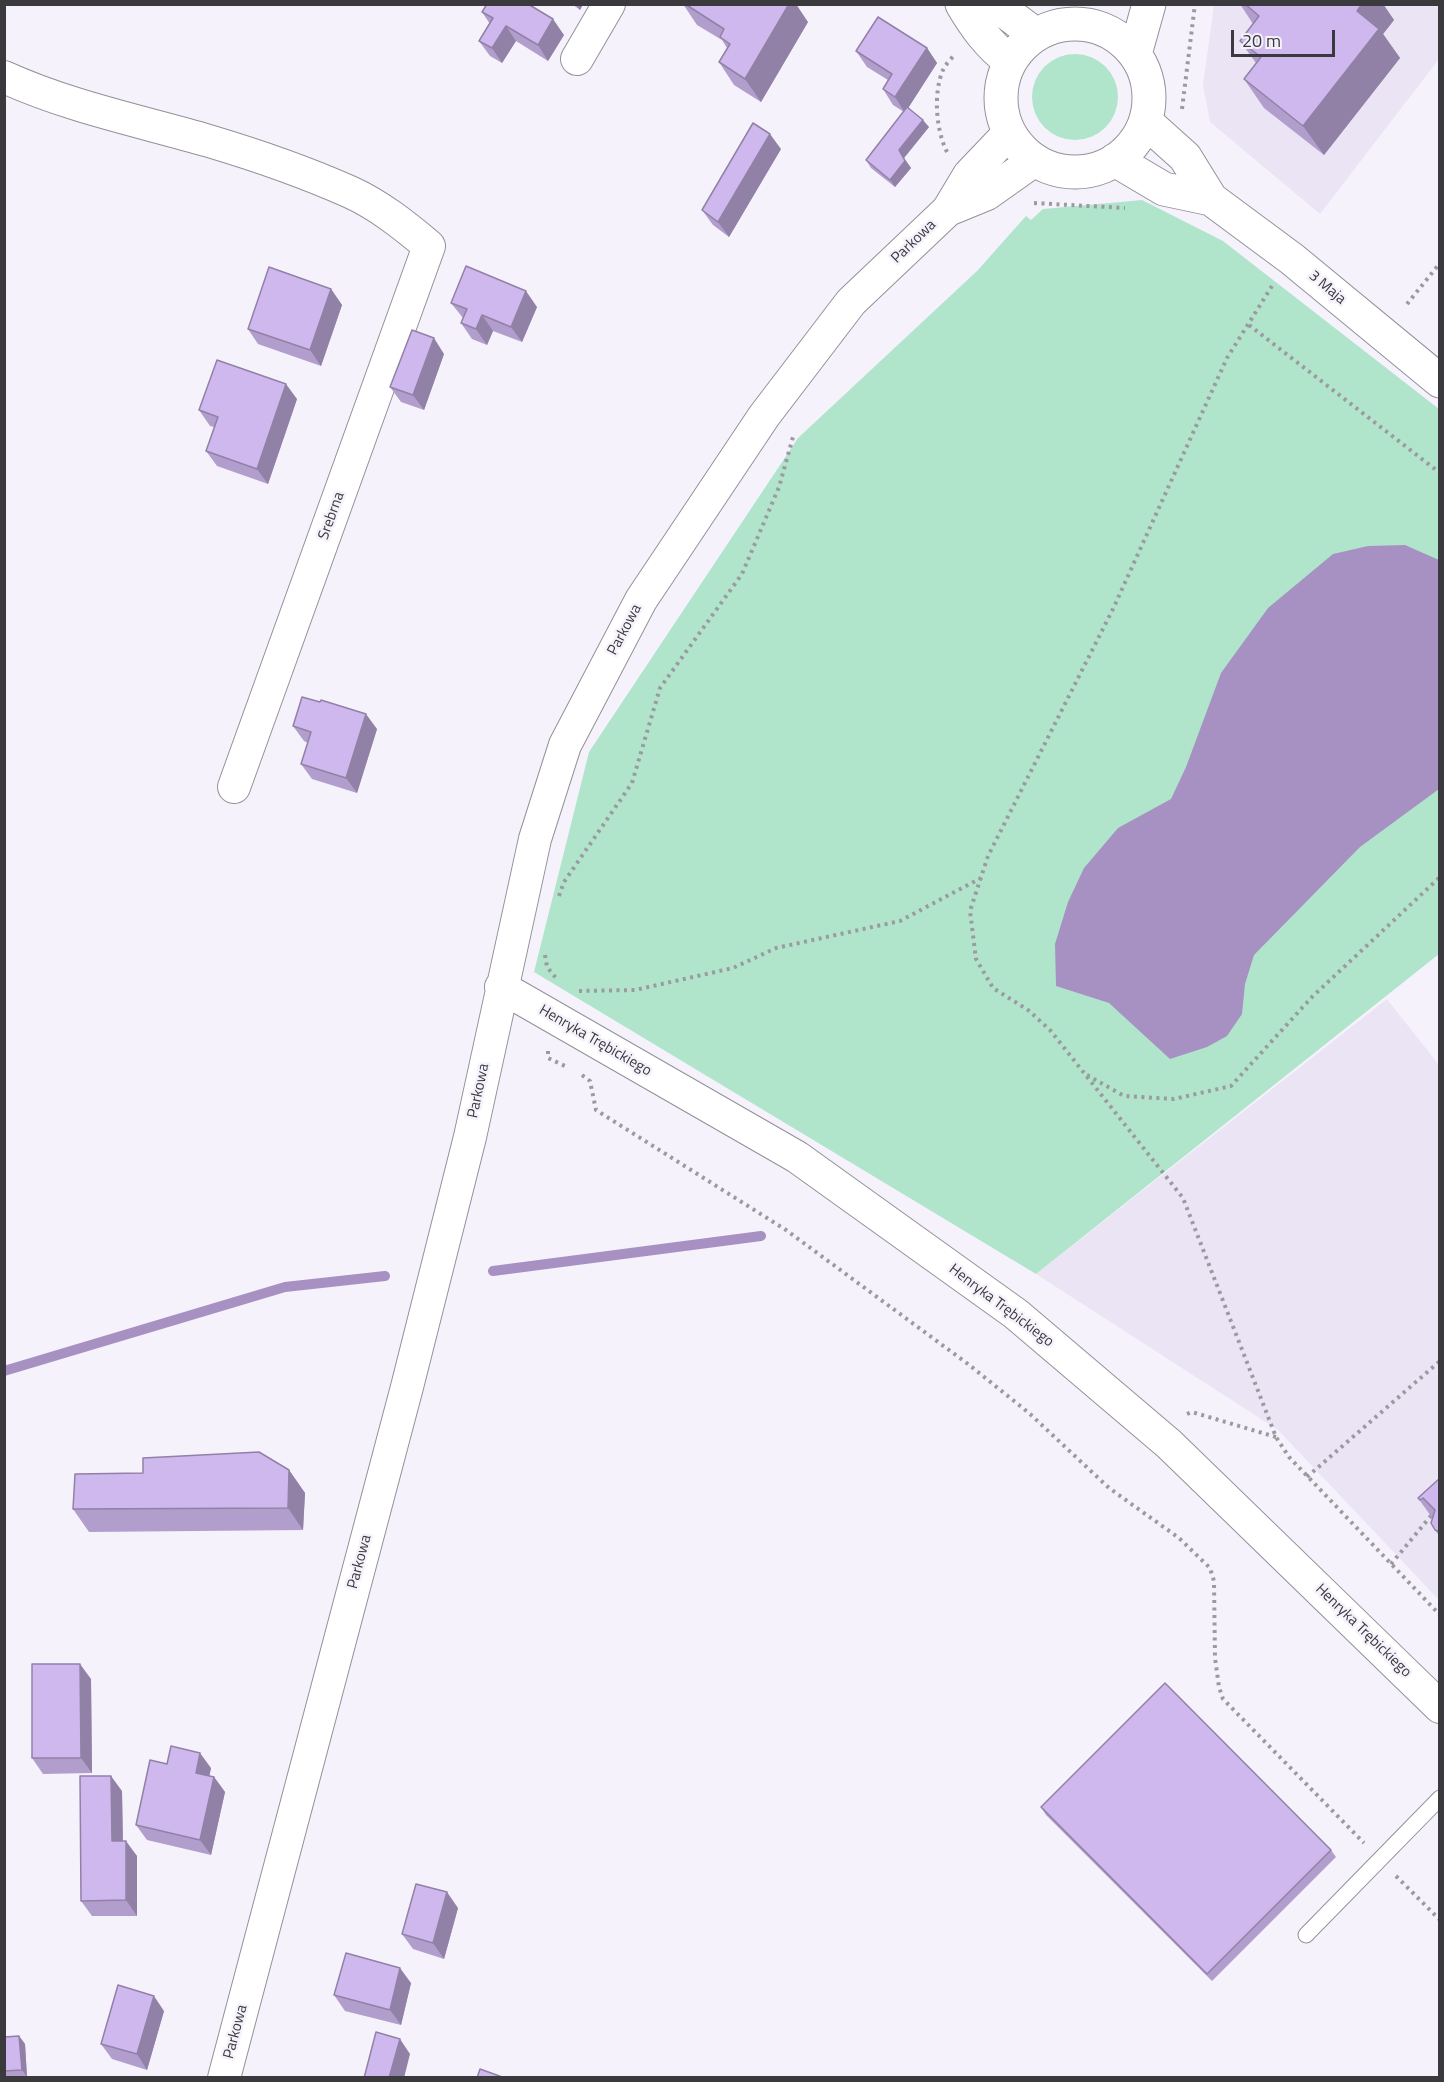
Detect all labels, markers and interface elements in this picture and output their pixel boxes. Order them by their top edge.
scale bar [1234,18,1338,56]
text: 20 m [1242,27,1281,54]
street label: Parkowa [888,216,940,268]
street label: 3 Maja [1305,267,1349,309]
street label: Srebrna [315,490,349,542]
street label: Parkowa [604,601,646,659]
street label: Henryka Trębickiego [536,1002,654,1080]
street label: Parkowa [464,1062,494,1120]
street label: Henryka Trębickiego [945,1261,1057,1351]
street label: Parkowa [344,1533,376,1591]
street label: Henryka Trębickiego [1311,1581,1415,1681]
street label: Parkowa [220,2003,252,2061]

